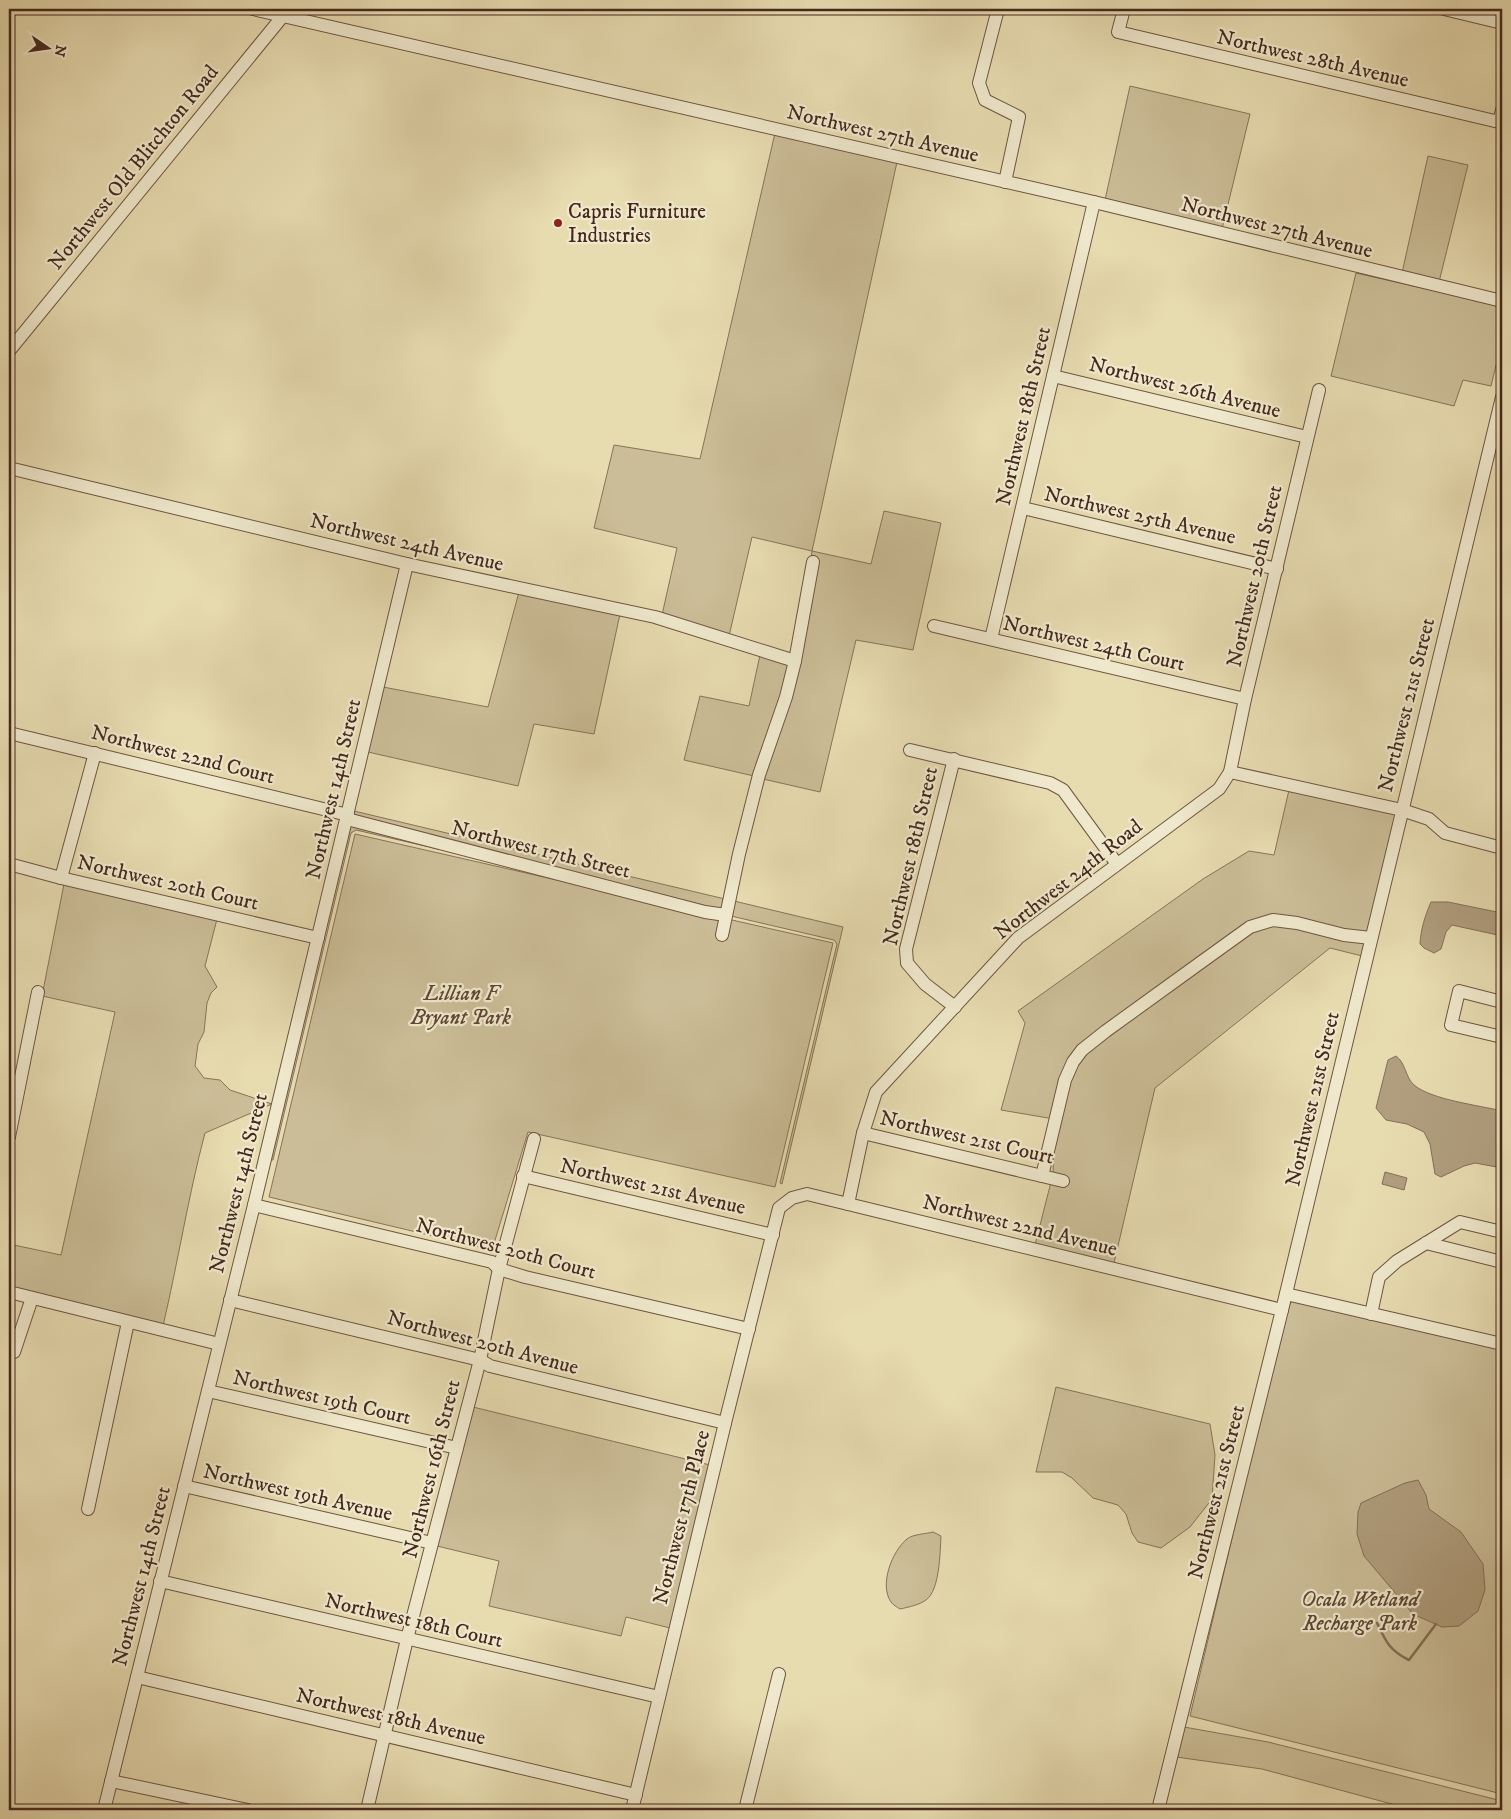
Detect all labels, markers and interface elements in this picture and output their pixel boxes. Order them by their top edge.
north arrow [22,22,72,72]
street label: Northwest 28th Avenue [1214,24,1412,94]
text: N [50,43,70,59]
street label: Northwest Old Blitchton Road [43,60,225,275]
street label: Northwest 27th Avenue [784,99,982,169]
street label: Northwest 27th Avenue [1178,192,1375,264]
place label: Capris Furniture Industries [568,199,706,249]
marker: Capris Furniture Industries [552,217,564,229]
street label: Northwest 18th Street [991,324,1057,508]
street label: Northwest 26th Avenue [1086,352,1284,424]
street label: Northwest 25th Avenue [1041,481,1239,551]
street label: Northwest 20th Street [1221,482,1289,670]
street label: Northwest 24th Avenue [307,508,506,578]
street label: Northwest 24th Court [1000,610,1188,678]
street label: Northwest 21st Street [1373,615,1441,795]
street label: Northwest 14th Street [301,696,367,882]
street label: Northwest 22nd Court [88,720,277,790]
street label: Northwest 18th Street [878,764,944,948]
street label: Northwest 24th Road [989,814,1148,946]
street label: Northwest 17th Street [449,815,633,885]
street label: Northwest 20th Court [75,849,261,917]
park label: Lillian F Bryant Park [410,981,511,1031]
street label: Northwest 21st Street [1280,1009,1346,1189]
street label: Northwest 14th Street [204,1090,274,1276]
street label: Northwest 21st Court [877,1105,1057,1171]
street label: Northwest 21st Avenue [558,1153,748,1221]
street label: Northwest 22nd Avenue [920,1189,1120,1263]
street label: Northwest 20th Court [413,1212,599,1286]
street label: Northwest 20th Avenue [384,1305,582,1381]
street label: Northwest 19th Court [230,1365,414,1431]
street label: Northwest 16th Street [397,1377,467,1561]
street label: Northwest 21st Street [1183,1402,1251,1582]
street label: Northwest 17th Place [648,1427,716,1607]
street label: Northwest 19th Avenue [201,1459,395,1527]
street label: Northwest 14th Street [107,1483,177,1669]
park label: Ocala Wetland Recharge Park [1301,1587,1422,1637]
street label: Northwest 18th Court [322,1588,506,1654]
street label: Northwest 18th Avenue [293,1683,488,1751]

